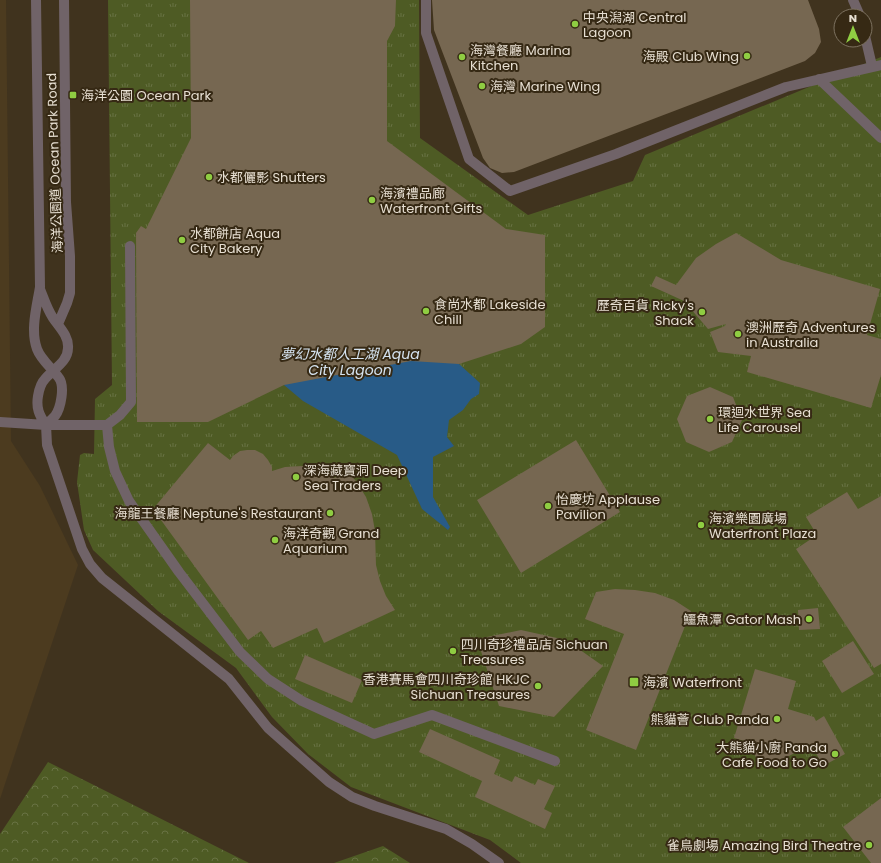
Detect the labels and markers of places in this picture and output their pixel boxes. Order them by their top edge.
place label: 中央潟湖 Central Lagoon [583,8,686,42]
marker: 中央潟湖 Central Lagoon [570,19,580,29]
place label: 海灣餐廳 Marina Kitchen [470,41,571,75]
place label: 海殿 Club Wing [643,47,739,66]
marker: 海殿 Club Wing [742,51,752,61]
marker: 海灣餐廳 Marina Kitchen [457,52,467,62]
place label: 海灣 Marine Wing [490,77,600,96]
marker: 海灣 Marine Wing [477,81,487,91]
place label: 海洋公園 Ocean Park [81,86,211,105]
marker: 海洋公園 Ocean Park [68,90,78,100]
place label: 水都儷影 Shutters [217,168,326,187]
marker: 水都儷影 Shutters [204,172,214,182]
place label: 海濱禮品廊 Waterfront Gifts [380,184,482,218]
marker: 海濱禮品廊 Waterfront Gifts [367,195,377,205]
place label: 水都餅店 Aqua City Bakery [190,224,280,258]
marker: 水都餅店 Aqua City Bakery [177,235,187,245]
place label: 食尚水都 Lakeside Chill [434,295,545,329]
place label: 歷奇百貨 Ricky's Shack [597,296,694,330]
marker: 食尚水都 Lakeside Chill [421,306,431,316]
marker: 歷奇百貨 Ricky's Shack [697,307,707,317]
place label: 澳洲歷奇 Adventures in Australia [746,318,876,352]
marker: 澳洲歷奇 Adventures in Australia [733,329,743,339]
place label: 環迴水世界 Sea Life Carousel [718,403,811,437]
marker: 環迴水世界 Sea Life Carousel [705,414,715,424]
place label: 深海藏寶洞 Deep Sea Traders [304,461,407,495]
marker: 深海藏寶洞 Deep Sea Traders [291,472,301,482]
place label: 怡慶坊 Applause Pavilion [556,490,660,524]
marker: 怡慶坊 Applause Pavilion [543,501,553,511]
place label: 海龍王餐廳 Neptune's Restaurant [115,504,322,523]
marker: 海龍王餐廳 Neptune's Restaurant [325,508,335,518]
place label: 海濱樂園廣場 Waterfront Plaza [709,509,816,543]
marker: 海濱樂園廣場 Waterfront Plaza [696,520,706,530]
place label: 海洋奇觀 Grand Aquarium [283,524,379,558]
marker: 海洋奇觀 Grand Aquarium [270,535,280,545]
place label: 鱷魚潭 Gator Mash [683,610,801,629]
marker: 鱷魚潭 Gator Mash [804,614,814,624]
place label: 四川奇珍禮品店 Sichuan Treasures [461,635,608,669]
marker: 四川奇珍禮品店 Sichuan Treasures [448,646,458,656]
place label: 香港賽馬會四川奇珍館 HKJC Sichuan Treasures [363,670,530,704]
place label: 海濱 Waterfront [643,673,742,692]
marker: 海濱 Waterfront [628,676,640,688]
marker: 香港賽馬會四川奇珍館 HKJC Sichuan Treasures [533,681,543,691]
place label: 熊貓薈 Club Panda [651,710,769,729]
marker: 熊貓薈 Club Panda [772,714,782,724]
place label: 大熊貓小廚 Panda Cafe Food to Go [716,738,827,772]
marker: 大熊貓小廚 Panda Cafe Food to Go [830,749,840,759]
place label: 雀鳥劇場 Amazing Bird Theatre [667,836,861,855]
marker: 雀鳥劇場 Amazing Bird Theatre [864,840,874,850]

